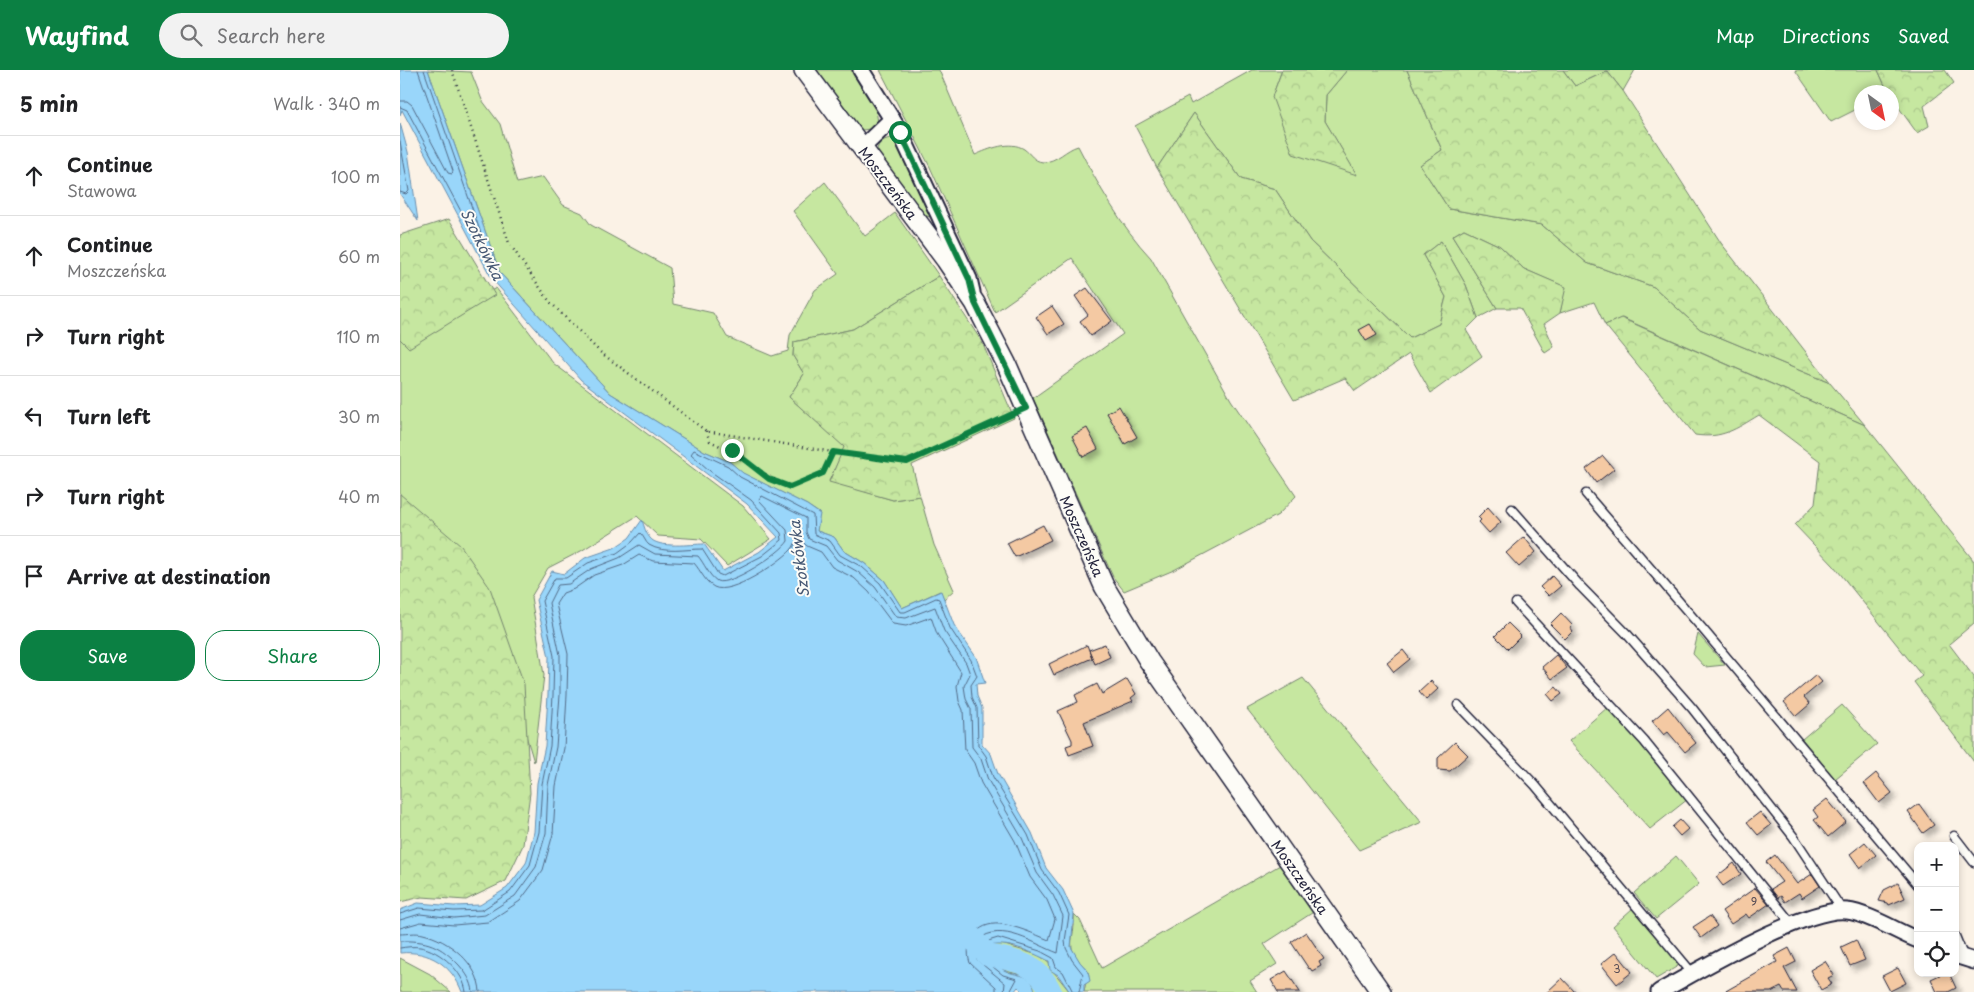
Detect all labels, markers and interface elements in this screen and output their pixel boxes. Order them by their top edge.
search box [159,13,509,58]
text: Wayfind [25,17,129,53]
icon: search [177,21,205,49]
text: Search here [217,21,325,49]
text: Map [1716,22,1754,49]
text: Directions [1782,22,1870,49]
text: Saved [1898,22,1949,49]
north arrow [1854,85,1899,130]
text: 5 min [20,87,78,119]
text: Walk · 340 m [273,91,380,115]
route start [889,121,912,144]
street label: Moszczeńska [854,142,923,224]
text: Continue [67,150,153,178]
icon: ahead [20,162,48,190]
text: 100 m [331,164,380,188]
text: Stawowa [67,178,137,202]
water label: Szotkówka [456,204,511,284]
text: Continue [67,230,153,258]
icon: ahead [20,242,48,270]
text: 60 m [338,244,380,268]
text: Moszczeńska [67,258,166,282]
icon: right [20,322,48,350]
text: Turn right [67,322,165,350]
text: 110 m [337,324,380,348]
icon: left [20,402,48,430]
text: Turn left [67,402,151,430]
text: 30 m [338,404,380,428]
route end [721,439,744,462]
icon: right [20,482,48,510]
text: Turn right [67,482,165,510]
text: 40 m [338,484,380,508]
street label: Moszczeńska [1055,492,1109,580]
water label: Szotkówka [782,519,814,599]
icon: arrive [20,562,48,590]
text: Arrive at destination [67,562,271,590]
button: Save [20,630,195,681]
button: Share [205,630,380,681]
street label: Moszczeńska [1267,835,1334,919]
map controls [1914,842,1959,977]
button: + [1914,842,1959,887]
button: − [1914,887,1959,932]
house number: 9 [1751,893,1757,910]
button: locate [1914,932,1959,977]
house number: 3 [1613,960,1621,977]

